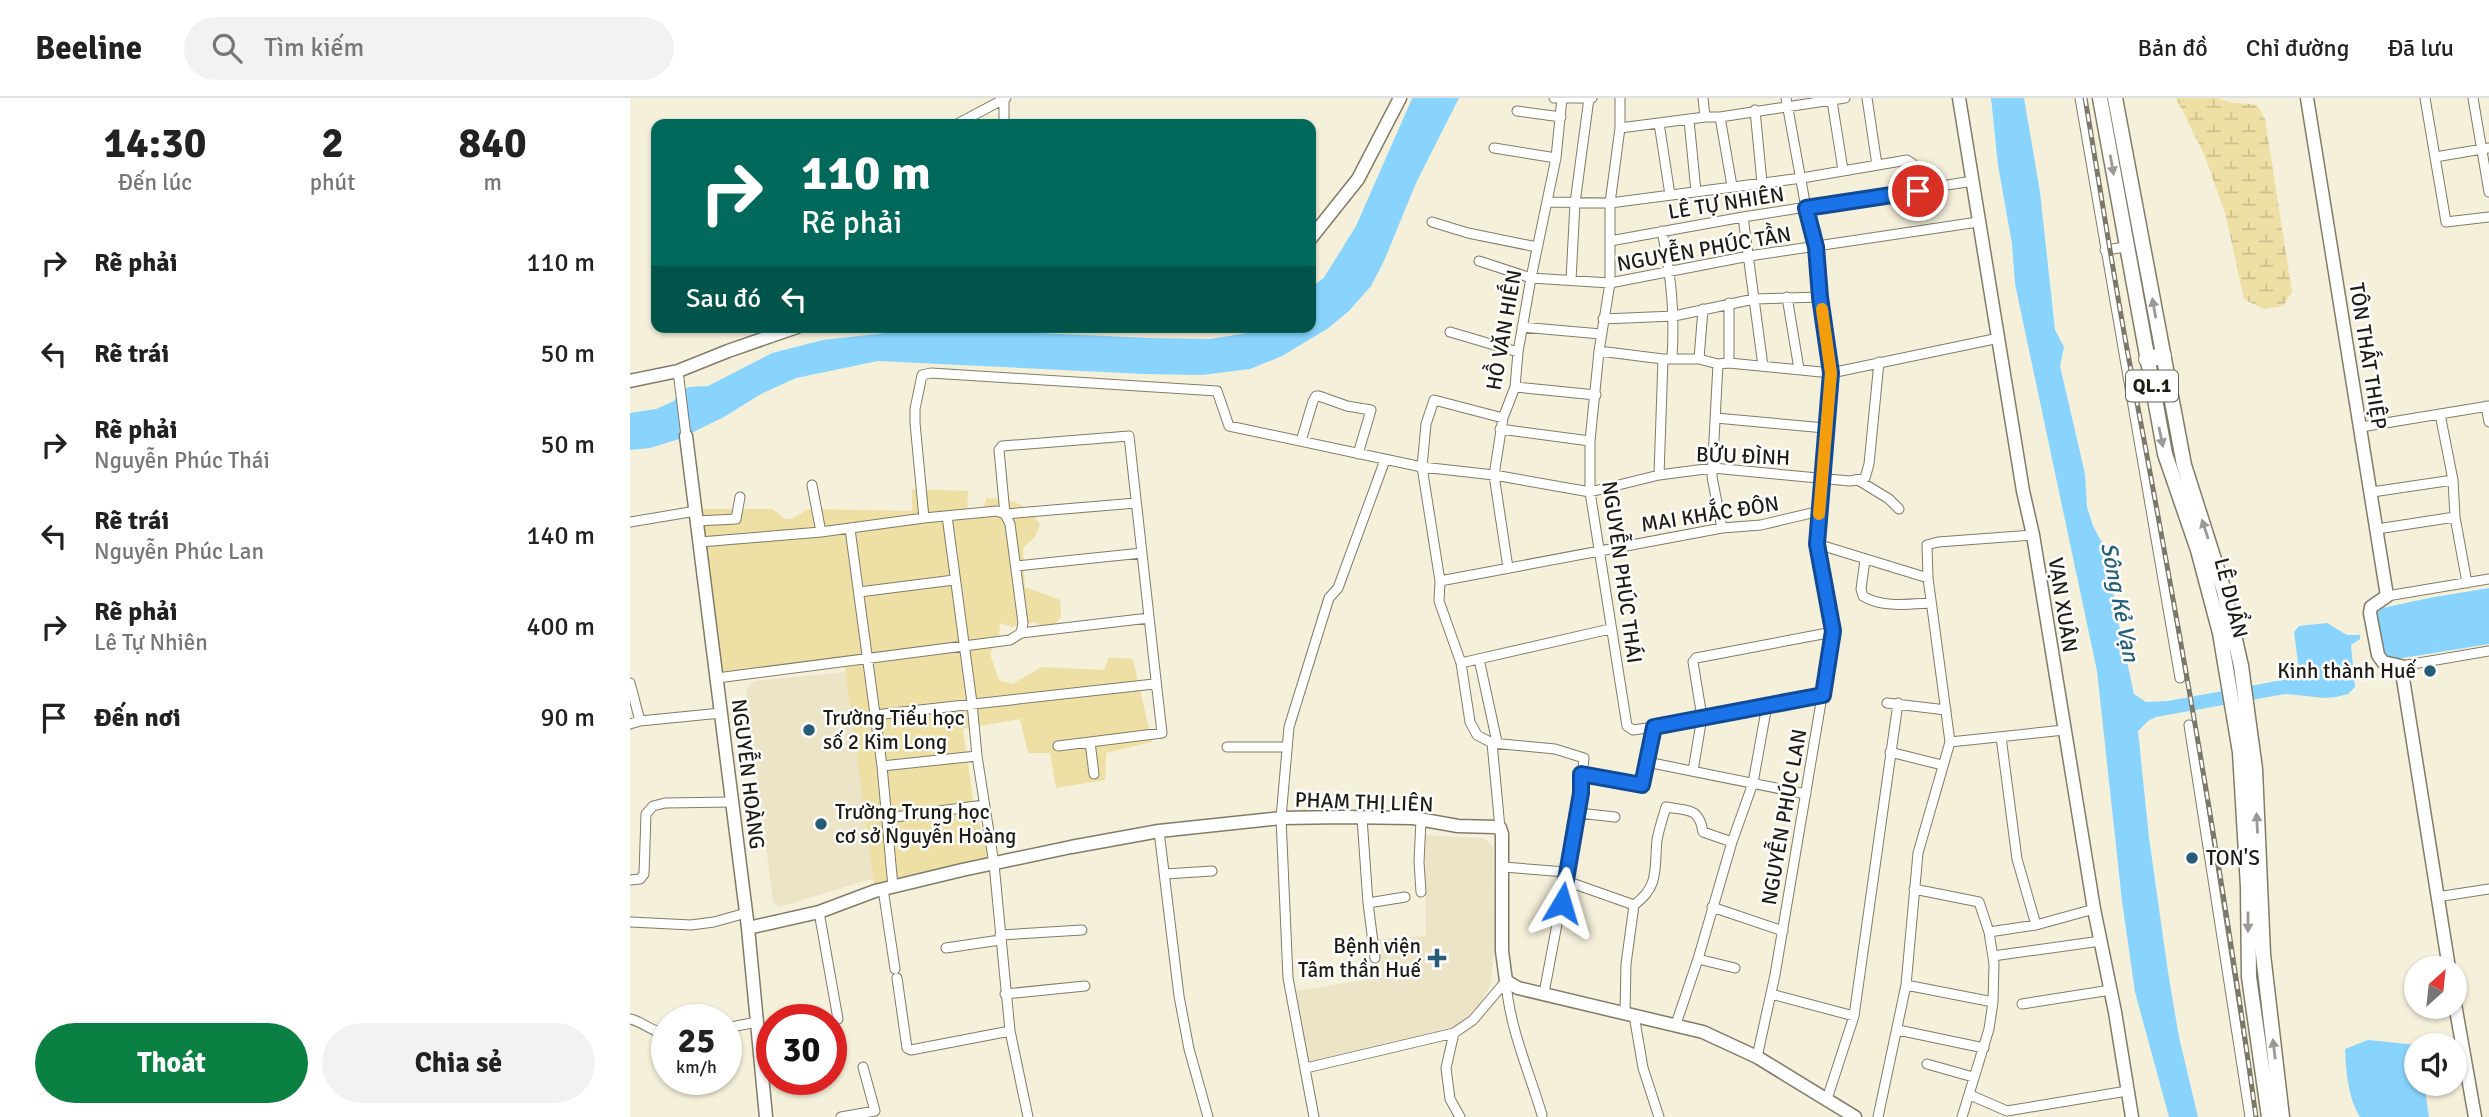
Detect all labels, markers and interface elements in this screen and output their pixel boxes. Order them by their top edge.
search box [184,17,674,80]
text: Beeline [35,28,142,69]
icon: search [208,29,246,67]
text: Tìm kiếm [264,32,364,64]
text: Bản đồ [2137,33,2208,63]
text: Chỉ đường [2246,33,2349,63]
text: Đã lưu [2387,33,2454,63]
text: 14:30 [103,118,206,169]
text: 2 [321,118,344,169]
text: 840 [459,118,527,169]
text: 110 m [801,143,931,203]
icon: right [686,147,777,238]
one-way arrow [2107,154,2118,176]
pin [1888,161,1948,221]
text: Đến lúc [118,168,192,197]
text: phút [310,168,355,197]
text: m [483,168,502,197]
icon: arrive [1899,172,1937,210]
street label: LÊ TỰ NHIÊN [1666,181,1786,225]
text: Rẽ phải [801,203,902,242]
street label: NGUYỄN PHÚC TẦN [1614,217,1793,277]
icon: right [35,244,73,282]
text: Rẽ phải [94,247,178,279]
text: 110 m [526,247,595,279]
street label: HỒ VĂN HIẾN [1477,267,1527,392]
icon: left [775,280,813,318]
street label: TÔN THẤT THIỆP [2344,280,2396,431]
text: Sau đó [686,283,761,315]
one-way arrow [2148,297,2159,319]
icon: left [35,335,73,373]
text: Rẽ trái [94,338,169,370]
text: 50 m [540,338,595,370]
road number: QL.1 [2126,370,2178,402]
text: Rẽ phải [94,414,178,446]
icon: right [35,426,73,464]
one-way arrow [2156,426,2167,448]
text: 50 m [540,429,595,461]
street label: BỬU ĐÌNH [1695,440,1791,471]
text: Nguyễn Phúc Thái [94,446,270,475]
street label: NGUYỄN PHÚC THÁI [1596,479,1651,665]
street label: MAI KHẮC ĐÔN [1639,487,1781,538]
text: Rẽ trái [94,505,169,537]
icon: left [35,517,73,555]
one-way arrow [2199,519,2209,540]
text: 140 m [526,520,595,552]
text: Nguyễn Phúc Lan [94,537,264,566]
water label: Sông Kẻ Vạn [2094,540,2146,666]
street label: LÊ DUẨN [2209,554,2257,641]
street label: VẠN XUÂN [2043,556,2083,654]
text: Rẽ phải [94,596,178,628]
icon: right [35,608,73,646]
text: 400 m [526,611,595,643]
text: Lê Tự Nhiên [94,628,208,657]
place label: Kinh thành Huế [2277,658,2416,684]
marker: Kinh thành Huế [2422,663,2438,679]
street label: NGUYỄN HOÀNG [726,697,773,851]
icon: arrive [35,699,73,737]
text: Đến nơi [94,702,181,734]
text: 90 m [540,702,595,734]
place label: Trường Tiểu học số 2 Kim Long [823,704,965,755]
marker: Trường Tiểu học số 2 Kim Long [801,722,817,738]
street label: NGUYỄN PHÚC LAN [1753,726,1812,907]
street label: PHẠM THỊ LIÊN [1294,787,1434,817]
place label: Trường Trung học cơ sở Nguyễn Hoàng [835,799,1016,849]
one-way arrow [2252,811,2263,833]
marker: Trường Trung học cơ sở Nguyễn Hoàng [813,816,829,832]
place label: TON'S [2206,845,2260,871]
marker: TON'S [2184,850,2200,866]
position arrow [1525,866,1599,940]
one-way arrow [2242,912,2254,934]
place label: Bệnh viện Tâm thần Huế [1298,933,1421,983]
marker: Bệnh viện Tâm thần Huế [1427,948,1447,968]
north arrow [2404,956,2468,1018]
map controls [2404,956,2467,1096]
speed limit sign: 30 [756,1004,847,1095]
text: 25 [678,1019,715,1062]
button: Thoát [35,1023,308,1103]
button: Chia sẻ [322,1023,595,1103]
button: sound [2404,1033,2467,1096]
one-way arrow [2268,1038,2279,1060]
text: km/h [676,1056,717,1078]

